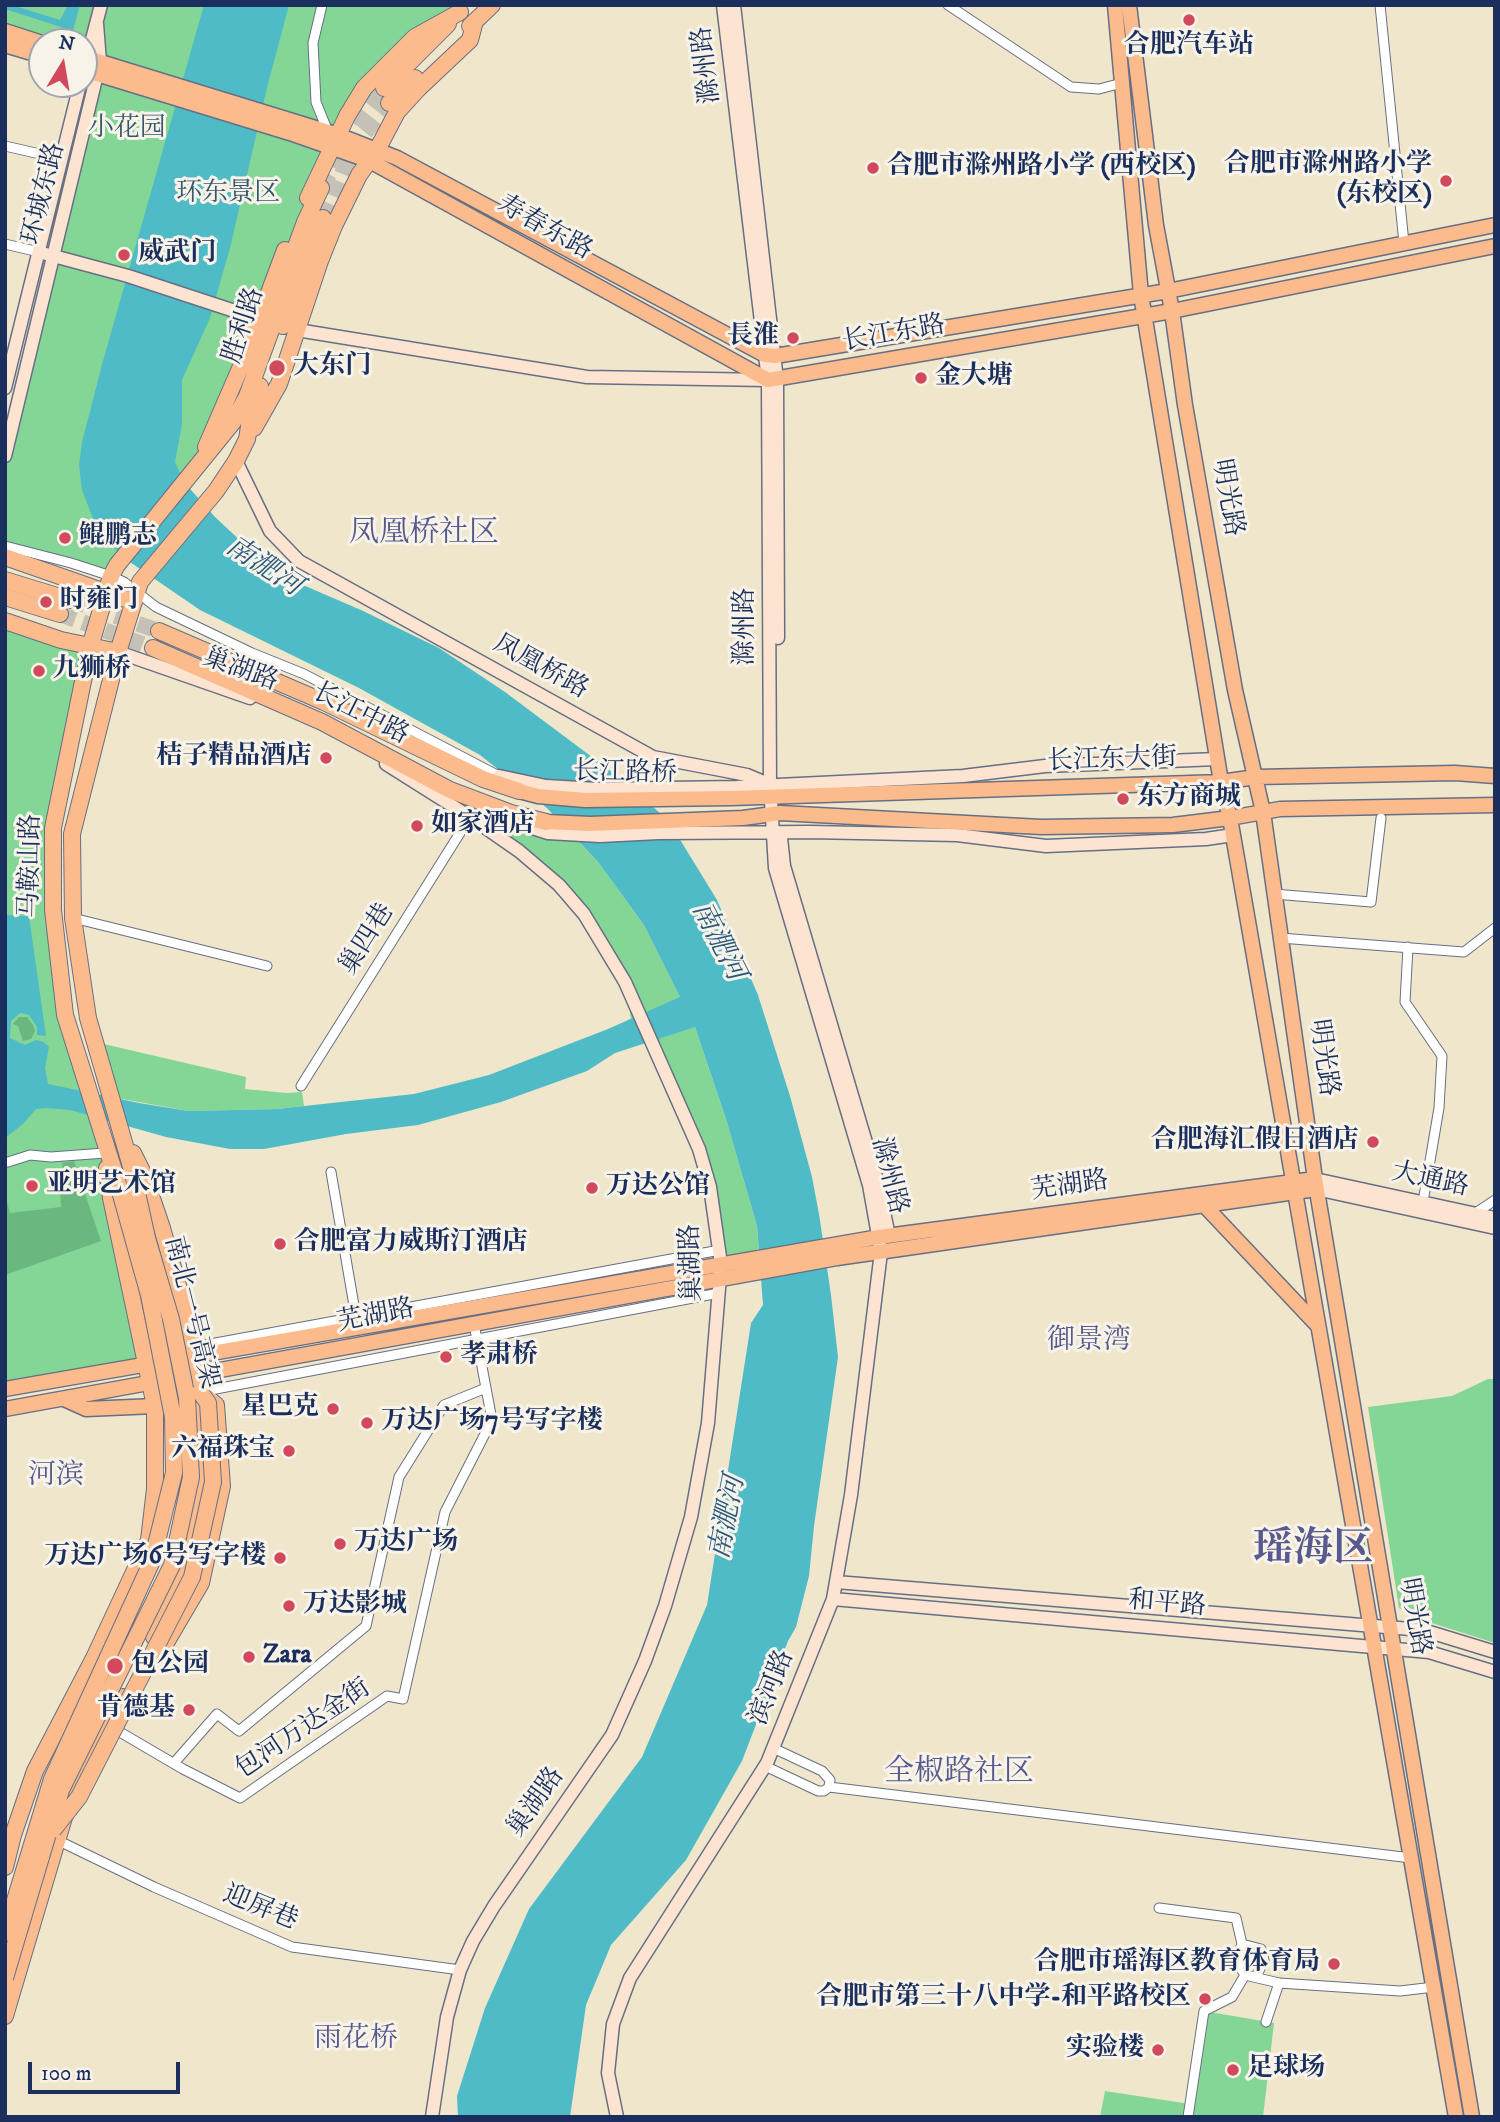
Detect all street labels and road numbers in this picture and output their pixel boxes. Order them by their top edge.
street label: 滁州路 [688,24,728,106]
street label: 环城东路 [17,140,73,248]
street label: 寿春东路 [491,190,597,268]
street label: 胜利路 [218,284,272,368]
street label: 长江东路 [840,311,948,359]
street label: 明光路 [1204,457,1248,539]
street label: 滁州路 [731,588,763,666]
street label: 凤凰桥路 [487,629,593,707]
street label: 巢湖路 [198,643,282,699]
street label: 长江中路 [307,677,413,753]
street label: 长江东大街 [1046,743,1178,779]
street label: 长江路桥 [573,757,677,791]
street label: 马鞍山路 [15,814,49,918]
street label: 巢四巷 [334,899,402,981]
street label: 明光路 [1301,1017,1343,1099]
street label: 滁州路 [863,1134,913,1218]
street label: 大通路 [1389,1158,1471,1204]
street label: 芜湖路 [1029,1166,1111,1208]
street label: 巢湖路 [676,1223,710,1303]
street label: 南北一号高架 [156,1234,224,1392]
street label: 芜湖路 [335,1294,417,1340]
street label: 明光路 [1391,1576,1435,1658]
street label: 和平路 [1127,1586,1207,1624]
street label: 滨河路 [744,1646,802,1730]
street label: 包河万达金街 [231,1673,377,1787]
street label: 巢湖路 [502,1762,572,1844]
street label: 迎屏巷 [218,1880,302,1938]

